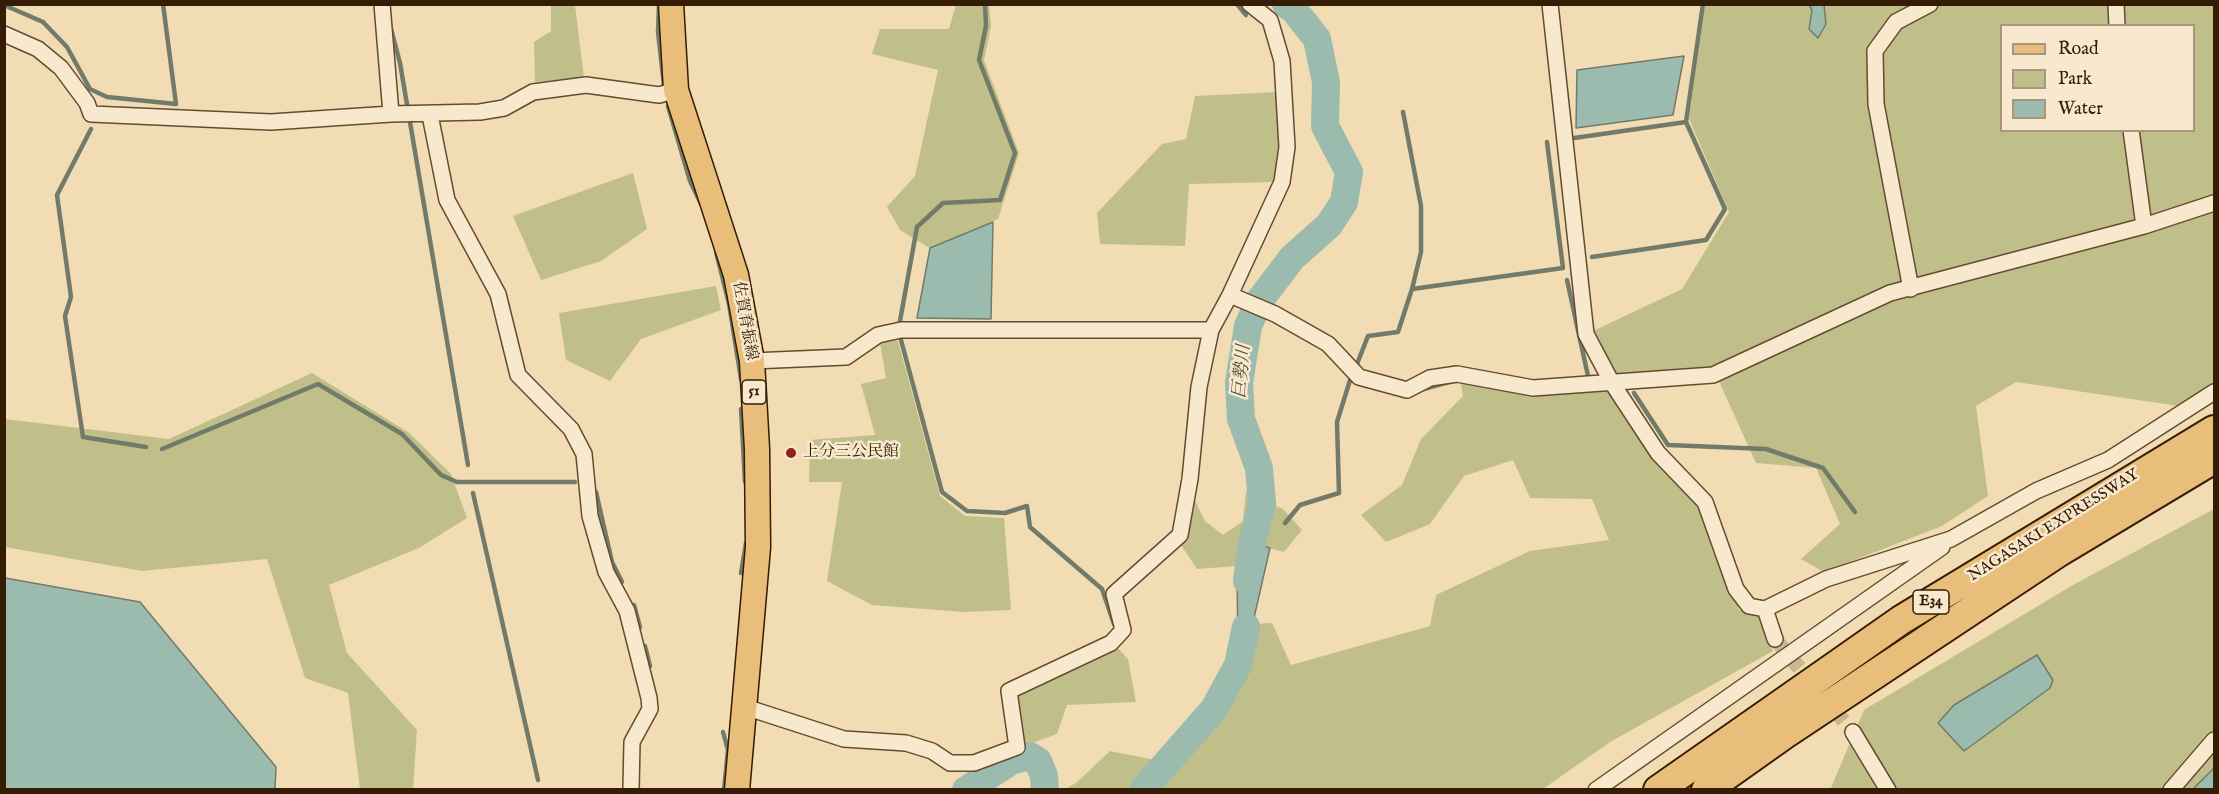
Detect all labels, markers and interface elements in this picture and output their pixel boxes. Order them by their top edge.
legend [2000,24,2195,132]
text: Road [2058,38,2099,61]
text: Park [2058,68,2092,91]
text: Water [2058,98,2103,121]
street label: 佐賀脊振線 [728,280,760,362]
water label: 巨勢川 [1230,344,1256,400]
road number: 51 [742,380,766,404]
place label: 上分三公民館 [803,443,899,463]
marker: 上分三公民館 [784,446,798,460]
street label: NAGASAKI EXPRESSWAY [1965,466,2143,586]
road number: E34 [1913,590,1949,614]

